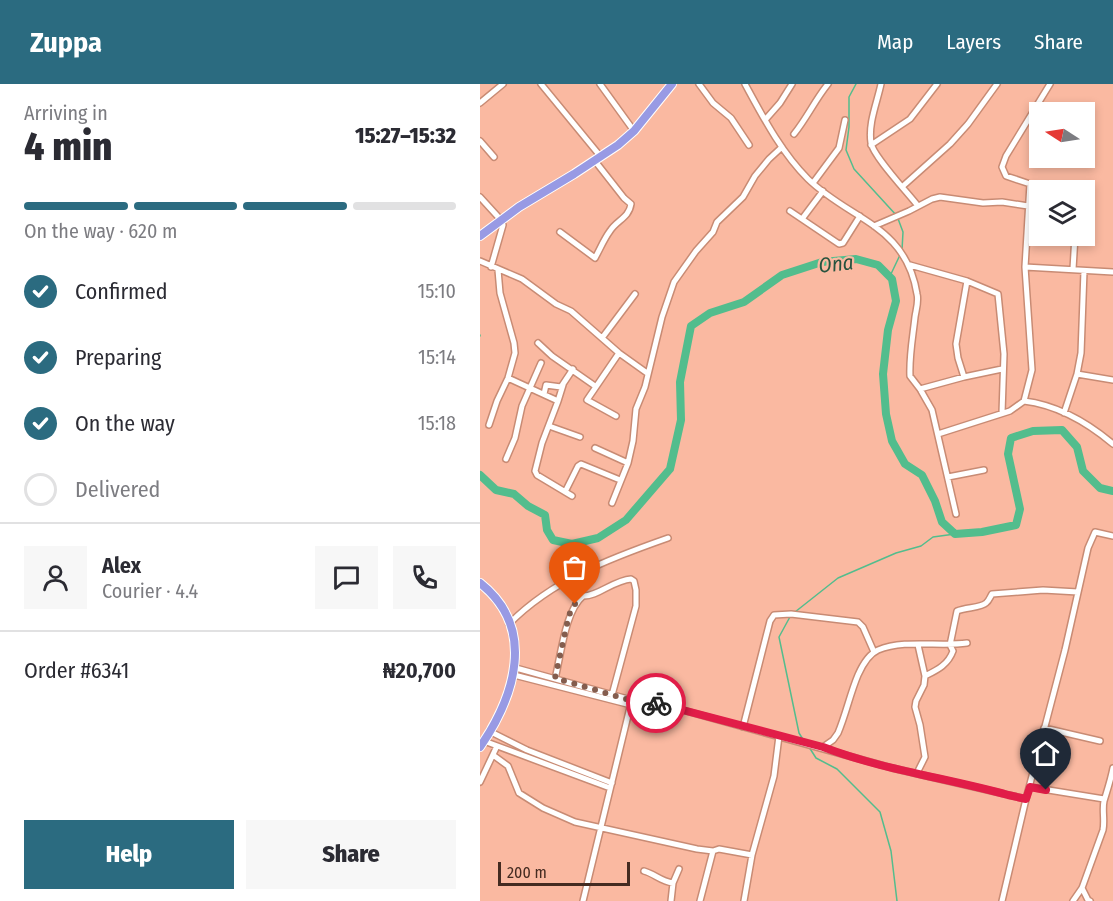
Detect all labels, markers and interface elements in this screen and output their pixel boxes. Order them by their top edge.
text: Zuppa [30,26,102,59]
text: Map [877,29,913,55]
text: Layers [946,29,1001,55]
text: Share [1034,29,1083,55]
text: Arriving in [24,101,108,125]
north arrow [1029,102,1095,168]
map controls [1029,102,1095,246]
text: 15:27–15:32 [355,122,456,149]
text: 4 min [24,124,112,170]
button: layers [1029,180,1095,246]
text: On the way · 620 m [24,219,177,243]
water label: Ona [817,249,855,279]
icon: check [24,275,57,308]
text: Confirmed [75,278,168,305]
text: 15:10 [417,279,456,303]
icon: check [24,341,57,374]
text: Preparing [75,344,161,371]
text: 15:14 [418,345,456,369]
icon: check [24,407,57,440]
text: On the way [75,410,175,437]
text: 15:18 [418,411,456,435]
text: Delivered [75,476,160,503]
pin [549,542,600,604]
button: person [24,546,87,609]
button: chat [315,546,378,609]
button: phone [393,546,456,609]
icon: bag [558,551,591,584]
text: Alex [102,552,141,579]
text: Courier · 4.4 [102,579,198,603]
text: Order #6341 [24,657,129,684]
text: ₦20,700 [383,657,456,684]
courier [626,673,686,733]
icon: bike [640,687,673,720]
pin [1020,728,1071,790]
icon: home [1029,737,1062,770]
button: Help [24,820,234,889]
button: Share [246,820,456,889]
scale bar [498,859,630,886]
text: 200 m [507,863,547,882]

